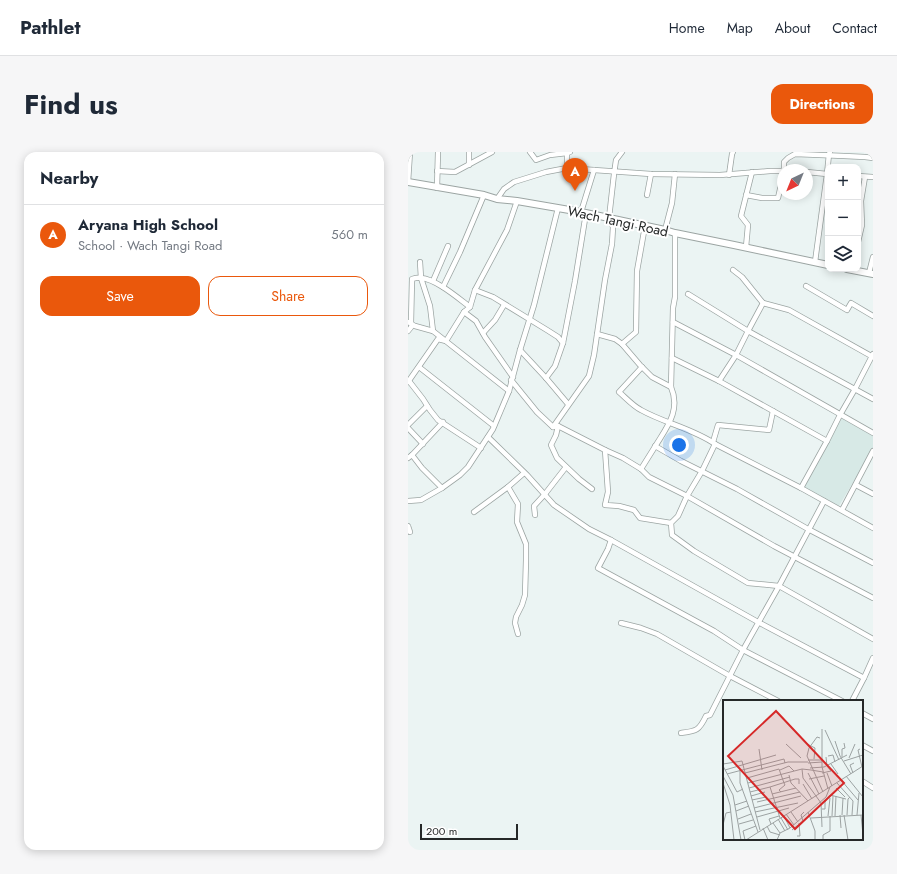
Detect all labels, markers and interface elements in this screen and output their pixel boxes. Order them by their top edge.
text: Pathlet [20,14,80,41]
text: Home [669,18,705,38]
text: Map [727,18,753,38]
text: About [775,18,810,38]
text: Contact [832,18,877,38]
text: Find us [24,84,118,125]
button: Directions [771,84,873,124]
pin: A [562,158,588,191]
north arrow [777,164,813,200]
map controls [825,164,861,272]
button: + [825,164,861,200]
text: Nearby [40,166,98,190]
button: − [825,200,861,236]
street label: Wach Tangi Road [566,201,670,241]
text: Aryana High School [78,214,218,236]
text: A [48,225,58,244]
text: 560 m [331,225,368,244]
text: School · Wach Tangi Road [78,236,222,255]
button: layers [825,236,861,272]
button: Save [40,276,200,316]
button: Share [208,276,368,316]
your location [669,435,689,455]
inset map [723,700,863,840]
scale bar [420,822,518,841]
text: 200 m [426,823,457,839]

